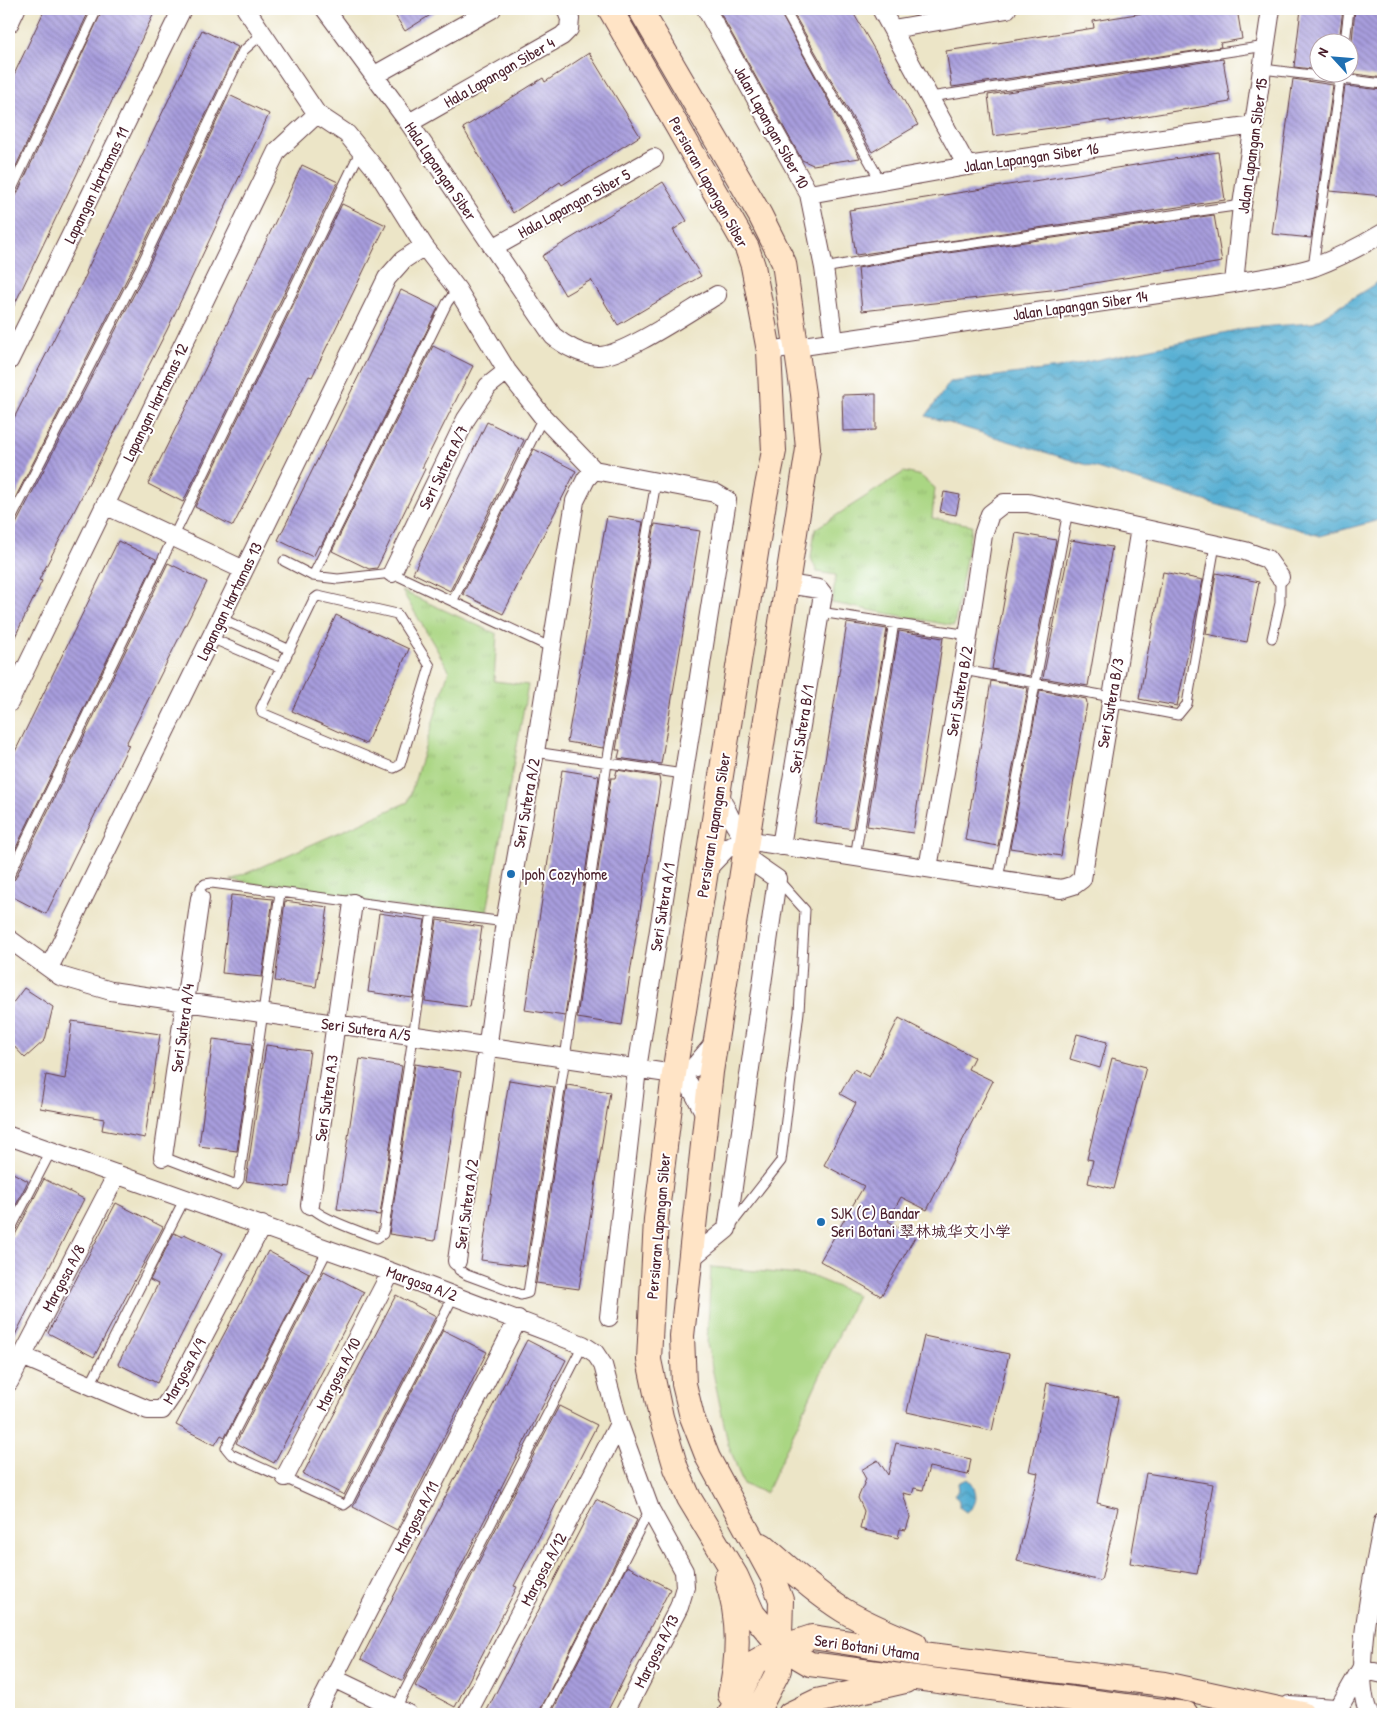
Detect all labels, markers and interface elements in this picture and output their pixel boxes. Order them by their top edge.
street label: Hala Lapangan Siber 4 [440,31,558,113]
north arrow [1310,32,1360,82]
text: N [1312,44,1332,60]
street label: Jalan Lapangan Siber 10 [729,62,815,192]
street label: Jalan Lapangan Siber 15 [1232,77,1272,215]
street label: Persiaran Lapangan Siber [664,113,754,251]
street label: Hala Lapangan Siber [400,117,482,225]
street label: Lapangan Hartamas 11 [58,123,134,247]
street label: Jalan Lapangan Siber 16 [962,137,1100,177]
street label: Hala Lapangan Siber 5 [514,163,634,243]
street label: Jalan Lapangan Siber 14 [1011,285,1149,325]
street label: Lapangan Hartamas 12 [117,339,193,465]
street label: Seri Sutera A/7 [413,421,473,513]
street label: Lapangan Hartamas 13 [191,538,267,664]
street label: Seri Sutera B/2 [940,644,978,738]
street label: Seri Sutera B/3 [1091,656,1129,750]
street label: Seri Sutera B/1 [783,683,819,775]
street label: Persiaran Lapangan Siber [691,751,735,899]
street label: Seri Sutera A/2 [507,756,545,850]
street label: Seri Sutera A/1 [644,861,680,953]
place label: Ipoh Cozyhome [521,863,608,885]
marker: Ipoh Cozyhome [505,868,517,880]
street label: Seri Sutera A/4 [165,982,199,1074]
street label: Seri Sutera A/5 [320,1012,412,1046]
street label: Seri Sutera A.3 [309,1053,343,1143]
street label: Persiaran Lapangan Siber [641,1152,675,1300]
street label: Seri Sutera A/2 [449,1157,483,1251]
place label: SJK (C) Bandar Seri Botani 翠林城华文小学 [831,1202,1011,1242]
marker: SJK (C) Bandar Seri Botani 翠林城华文小学 [815,1216,827,1228]
street label: Margosa A/8 [36,1240,90,1315]
street label: Margosa A/2 [384,1260,461,1306]
street label: Margosa A/9 [157,1334,211,1408]
street label: Margosa A/10 [310,1334,366,1414]
street label: Margosa A/11 [389,1477,444,1557]
street label: Margosa A/12 [515,1528,572,1609]
street label: Margosa A/13 [628,1611,684,1691]
street label: Seri Botani Utama [813,1629,921,1665]

